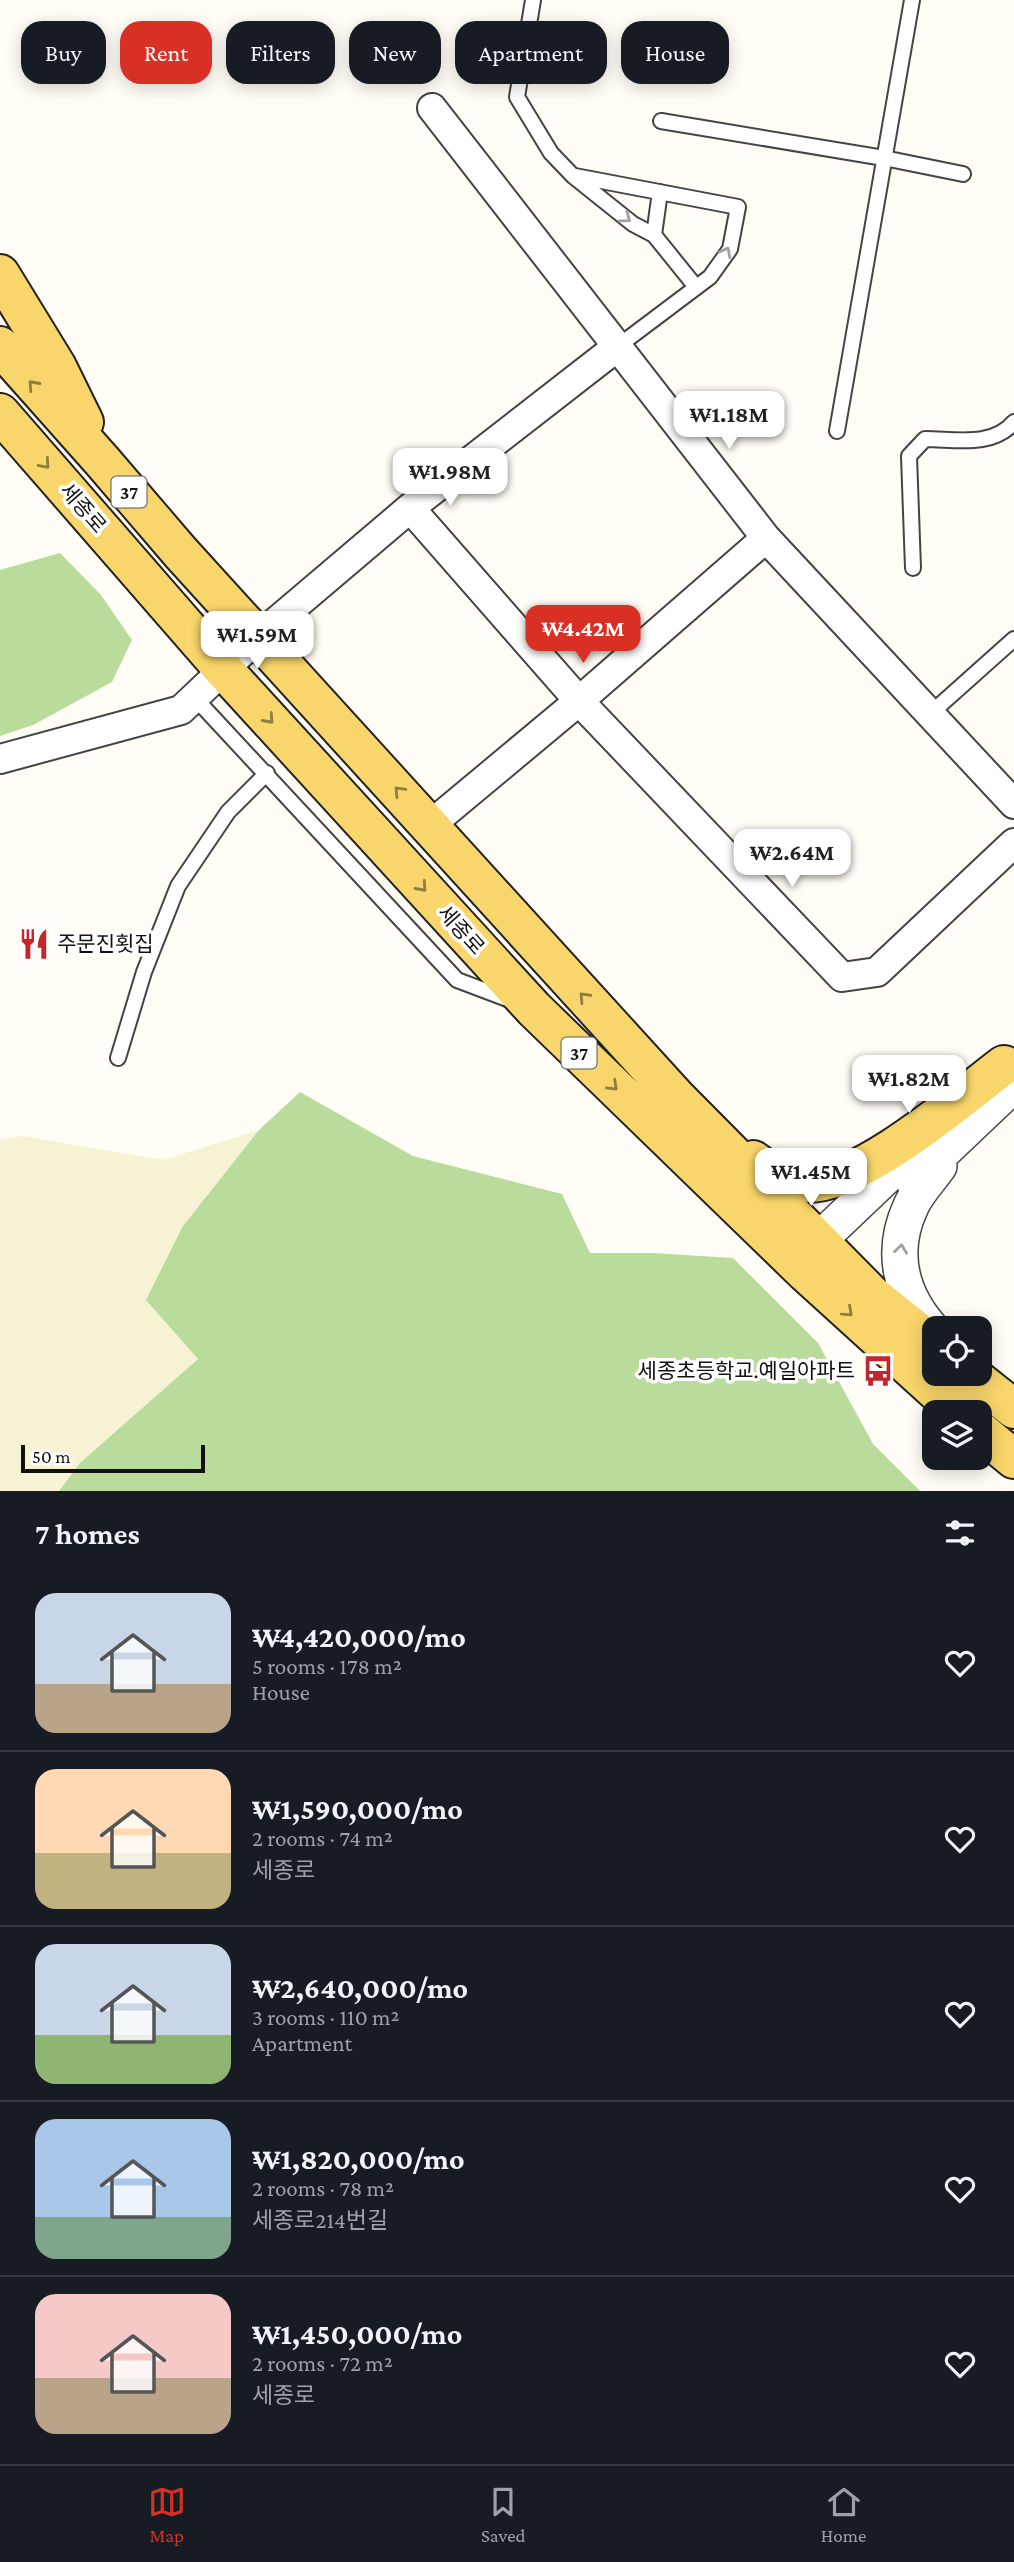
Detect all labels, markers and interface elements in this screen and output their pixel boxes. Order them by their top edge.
chip: Buy [21,21,106,84]
chip: Rent [120,21,212,84]
chip: Filters [226,21,335,84]
chip: New [349,21,441,84]
chip: Apartment [455,21,607,84]
chip: House [621,21,729,84]
one-way arrow [618,210,631,223]
one-way arrow [717,246,731,259]
one-way arrow [29,380,41,393]
pin: ₩1.18M [672,392,786,451]
text: ₩1.18M [690,401,768,427]
pin: ₩1.98M [393,448,507,508]
one-way arrow [37,456,49,469]
text: ₩1.98M [409,458,491,484]
road number: 37 [111,477,146,508]
street label: 세종로 [55,478,111,538]
pin: ₩4.42M [526,606,640,665]
pin: ₩1.59M [200,612,314,671]
text: ₩4.42M [542,615,624,641]
text: ₩1.59M [217,621,297,647]
one-way arrow [260,711,273,724]
one-way arrow [395,786,408,799]
pin: ₩2.64M [735,830,849,889]
text: ₩2.64M [750,839,834,865]
one-way arrow [414,879,426,892]
street label: 세종로 [433,900,489,960]
restaurant icon: 주문진횟집 [17,927,51,961]
place label: 주문진횟집 [57,932,154,956]
one-way arrow [579,992,592,1005]
road number: 37 [562,1037,596,1068]
pin: ₩1.82M [852,1056,966,1115]
text: ₩1.82M [868,1065,950,1091]
one-way arrow [605,1078,618,1091]
pin: ₩1.45M [754,1148,868,1208]
text: ₩1.45M [771,1158,851,1184]
one-way arrow [893,1244,908,1255]
one-way arrow [840,1304,853,1316]
map controls [922,1316,992,1470]
button: locate [922,1316,992,1386]
bus stop icon: 세종초등학교.예일아파트 [861,1354,895,1388]
place label: 세종초등학교.예일아파트 [638,1359,855,1383]
button: layers [922,1400,992,1470]
scale bar [21,1442,205,1474]
text: 50 m [32,1446,71,1467]
icon: filters [941,1514,979,1552]
text: 7 homes [35,1517,140,1550]
text: ₩4,420,000/mo [252,1620,466,1653]
icon: home [91,1621,175,1705]
icon: heart [941,1644,979,1682]
text: 5 rooms · 178 m² [252,1653,402,1679]
text: House [252,1679,310,1705]
text: ₩1,590,000/mo [252,1792,463,1825]
icon: home [91,1797,175,1881]
icon: heart [941,1820,979,1858]
text: 2 rooms · 74 m² [252,1825,393,1851]
text: 세종로 [252,1857,315,1883]
text: ₩2,640,000/mo [252,1971,468,2004]
icon: home [91,1972,175,2056]
icon: heart [941,1995,979,2033]
text: 3 rooms · 110 m² [252,2004,399,2030]
text: Apartment [252,2030,352,2056]
text: ₩1,820,000/mo [252,2142,465,2175]
icon: home [91,2147,175,2231]
icon: heart [941,2170,979,2208]
text: 2 rooms · 78 m² [252,2175,394,2201]
text: 세종로214번길 [252,2207,388,2233]
text: ₩1,450,000/mo [252,2317,462,2350]
icon: home [91,2322,175,2406]
icon: heart [941,2345,979,2383]
text: 2 rooms · 72 m² [252,2350,393,2376]
text: 세종로 [252,2382,315,2408]
tab: Map [148,2483,186,2546]
tab: Saved [481,2483,526,2546]
tab: Home [821,2483,866,2546]

